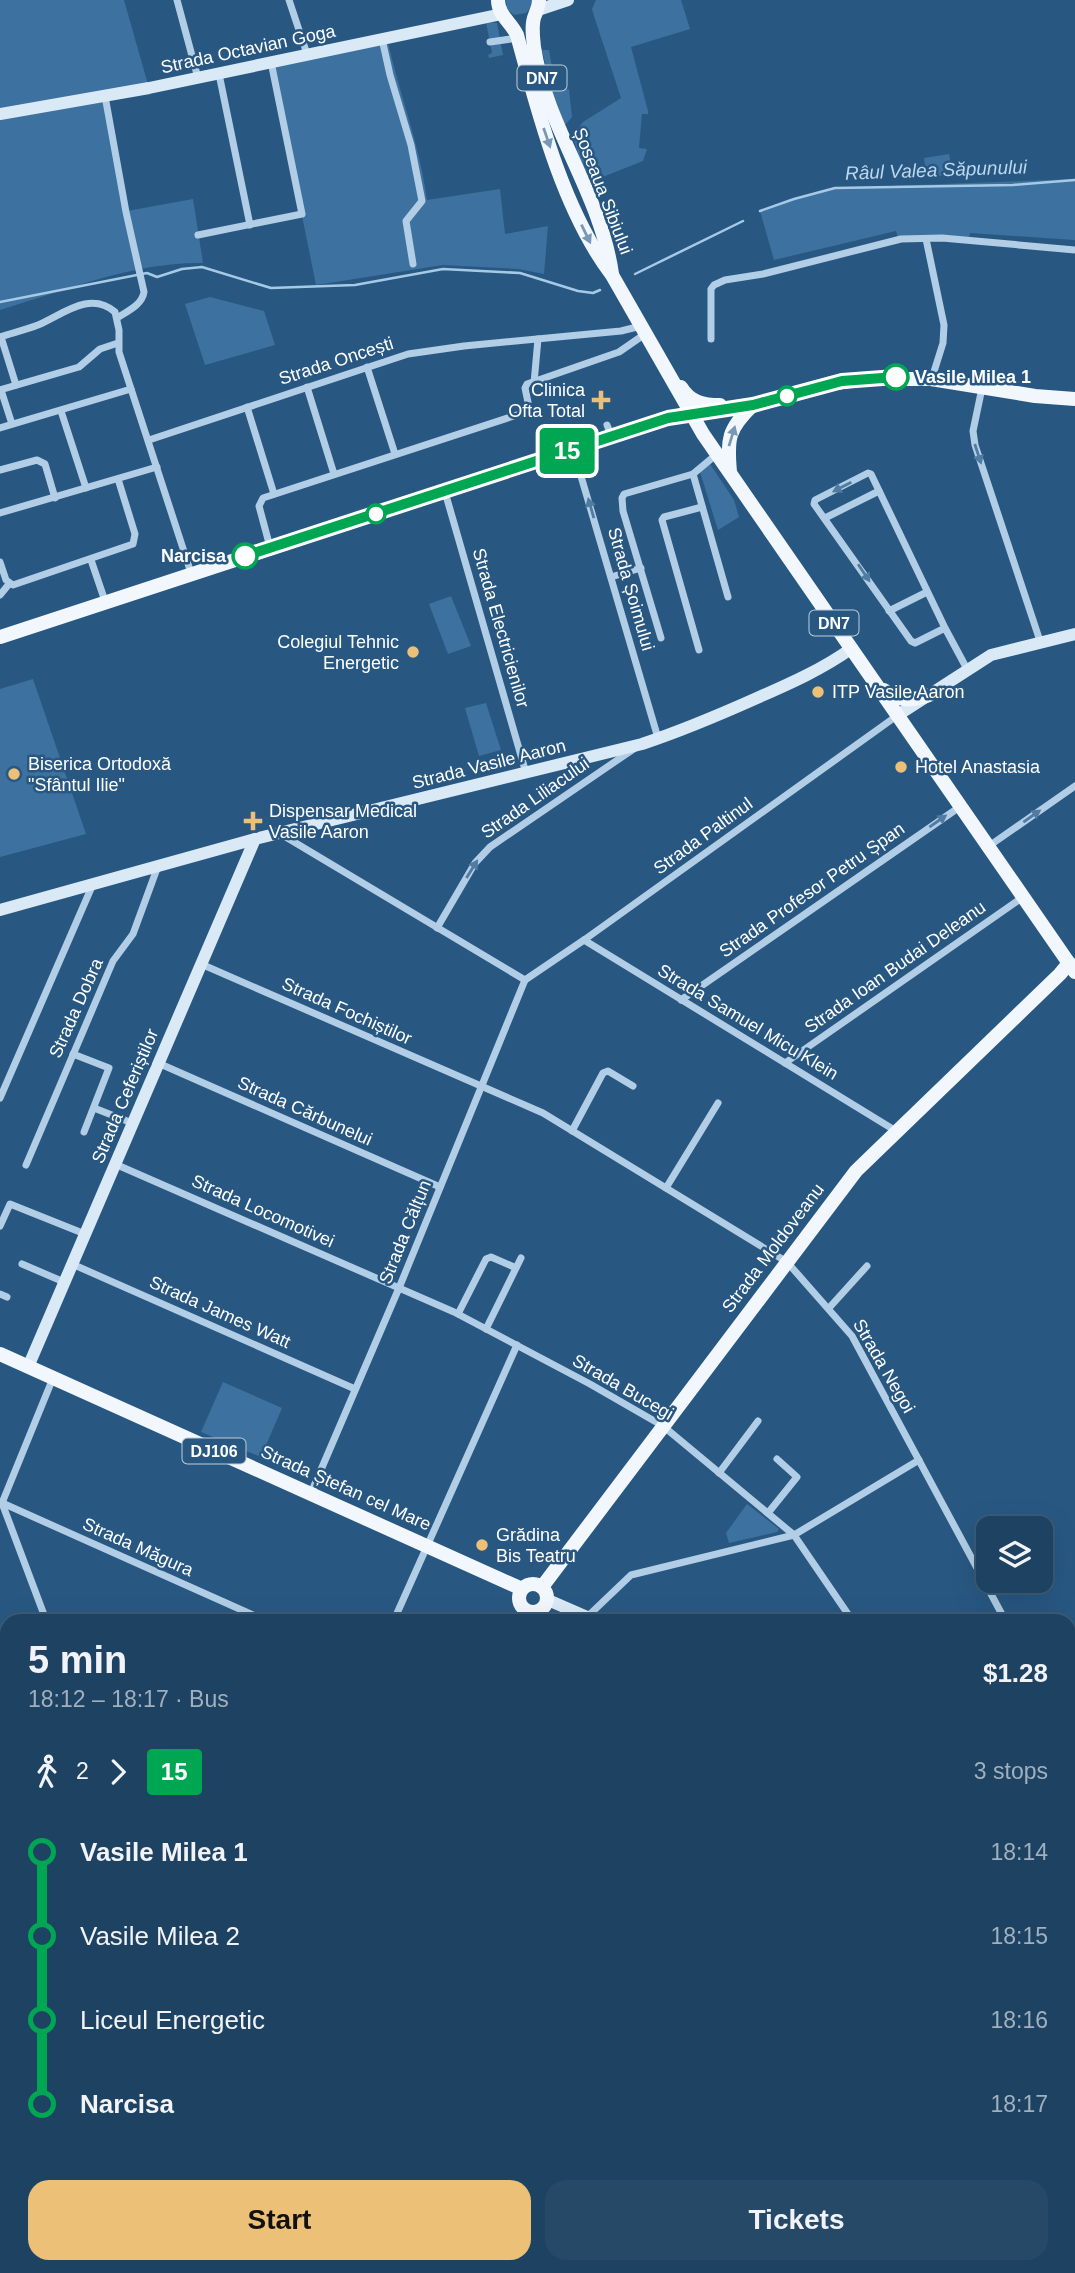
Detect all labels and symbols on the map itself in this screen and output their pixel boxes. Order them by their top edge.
street label: Strada Octavian Goga [159,20,338,77]
road number: DN7 [518,66,566,90]
street label: Șoseaua Sibiului [570,125,636,257]
one-way arrow [541,128,552,149]
water label: Râul Valea Săpunului [845,156,1028,184]
one-way arrow [581,224,592,244]
street label: Strada Oncești [276,333,396,389]
marker: Vasile Milea 1 [883,364,909,390]
place label: Vasile Milea 1 [915,367,1031,387]
place label: Clinica Ofta Total [508,380,586,421]
unlabelled marker [777,386,797,406]
marker: Clinica Ofta Total [591,390,611,410]
one-way arrow [727,425,737,446]
line badge: 15 [536,428,598,474]
one-way arrow [973,444,984,465]
one-way arrow [831,480,851,492]
one-way arrow [585,497,596,519]
unlabelled marker [366,504,386,524]
street label: Strada Șoimului [604,525,658,653]
marker: Narcisa [232,543,258,569]
place label: Narcisa [161,546,227,566]
street label: Strada Electricienilor [469,546,533,710]
one-way arrow [858,564,871,583]
road number: DN7 [810,610,858,636]
place label: Colegiul Tehnic Energetic [277,632,399,673]
marker: Colegiul Tehnic Energetic [405,644,421,660]
place label: ITP Vasile Aaron [832,682,964,702]
marker: ITP Vasile Aaron [810,684,826,700]
street label: Strada Vasile Aaron [410,735,568,793]
street label: Strada Liliacului [477,753,593,843]
place label: Biserica Ortodoxă "Sfântul Ilie" [28,754,172,795]
place label: Hotel Anastasia [915,757,1041,777]
marker: Hotel Anastasia [893,759,909,775]
marker: Biserica Ortodoxă "Sfântul Ilie" [6,766,22,782]
street label: Strada Paltinul [650,794,756,878]
place label: Dispensar Medical Vasile Aaron [269,801,417,842]
one-way arrow [1023,809,1041,823]
marker: Dispensar Medical Vasile Aaron [243,811,263,831]
one-way arrow [929,815,948,828]
street label: Strada Profesor Petru Șpan [716,818,908,962]
one-way arrow [466,860,478,879]
street label: Strada Ioan Budai Deleanu [801,897,989,1037]
street label: Strada Dobra [45,954,107,1061]
street label: Strada Samuel Micu Klein [654,960,842,1084]
street label: Strada Fochiștilor [279,973,415,1049]
street label: Strada Ceferiștilor [88,1026,162,1166]
street label: Strada Cărbunelui [235,1072,375,1150]
street label: Strada Locomotivei [189,1171,337,1251]
street label: Strada Călțun [375,1177,435,1287]
street label: Strada Moldoveanu [718,1180,828,1316]
street label: Strada James Watt [146,1272,294,1352]
street label: Strada Negoi [849,1315,919,1417]
street label: Strada Bucegi [569,1350,677,1424]
road number: DJ106 [182,1438,246,1464]
street label: Strada Ștefan cel Mare [258,1441,434,1535]
street label: Strada Măgura [80,1514,197,1581]
place label: Grădina Bis Teatru [496,1525,576,1566]
marker: Grădina Bis Teatru [474,1537,490,1553]

